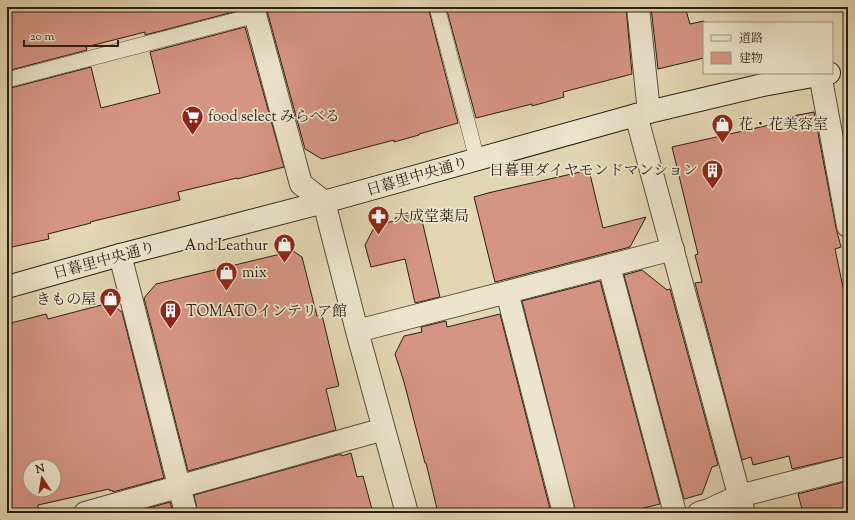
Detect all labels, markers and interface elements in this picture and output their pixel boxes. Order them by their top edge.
scale bar [24,22,118,48]
legend [703,22,833,74]
text: 20 m [30,28,55,46]
text: 道路 [739,30,763,48]
text: 建物 [739,50,763,68]
supermarket icon: food select みらべる [180,103,206,136]
place label: food select みらべる [208,107,340,128]
shop icon: 花・花美容室 [710,111,736,144]
place label: 花・花美容室 [738,115,828,136]
street label: 日暮里中央通り [364,153,471,202]
building icon: 日暮里ダイヤモンドマンション [700,157,726,190]
place label: 日暮里ダイヤモンドマンション [489,161,698,182]
pharmacy icon: 大成堂薬局 [365,203,391,236]
place label: 大成堂薬局 [394,207,469,228]
shop icon: And Leathur [271,232,297,265]
place label: And Leathur [185,236,268,257]
street label: 日暮里中央通り [51,238,158,285]
shop icon: mix [213,259,239,292]
place label: mix [242,263,267,284]
shop icon: きもの屋 [98,286,124,319]
place label: きもの屋 [36,290,96,311]
building icon: TOMATOインテリア館 [157,298,183,331]
place label: TOMATOインテリア館 [186,302,347,323]
north arrow [22,458,62,498]
text: N [33,460,46,478]

